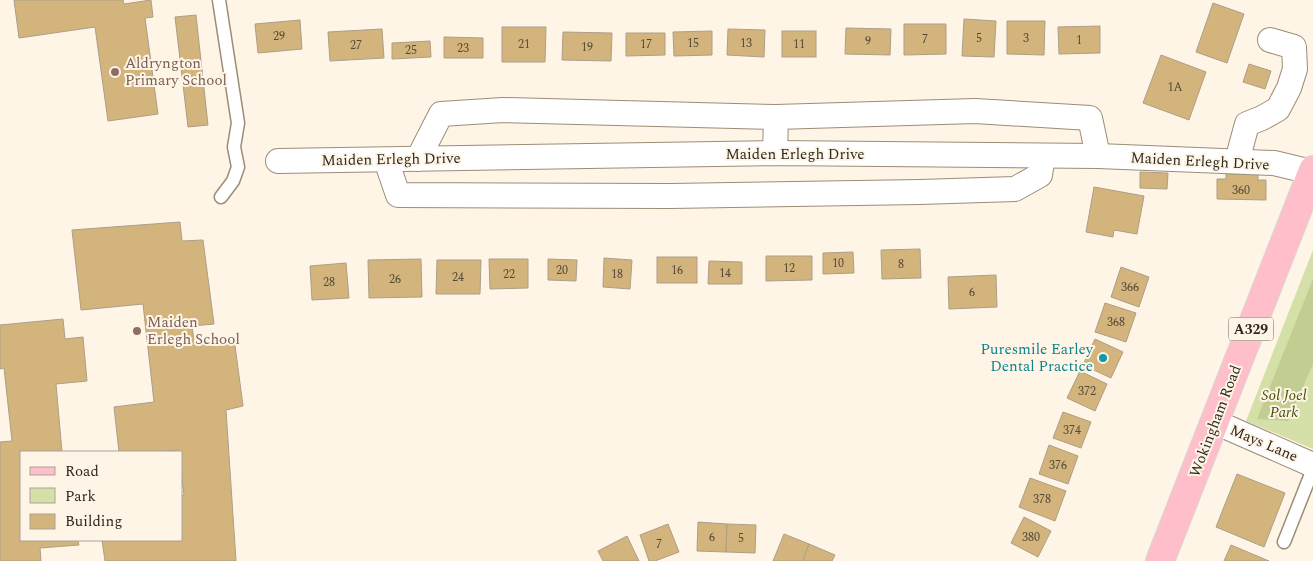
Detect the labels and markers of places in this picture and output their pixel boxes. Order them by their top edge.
place label: Aldryngton Primary School [125,52,227,92]
marker: Aldryngton Primary School [109,66,121,78]
place label: Maiden Erlegh School [147,311,240,351]
marker: Maiden Erlegh School [131,325,143,337]
place label: Puresmile Earley Dental Practice [980,338,1094,378]
marker: Puresmile Earley Dental Practice [1097,352,1109,364]

